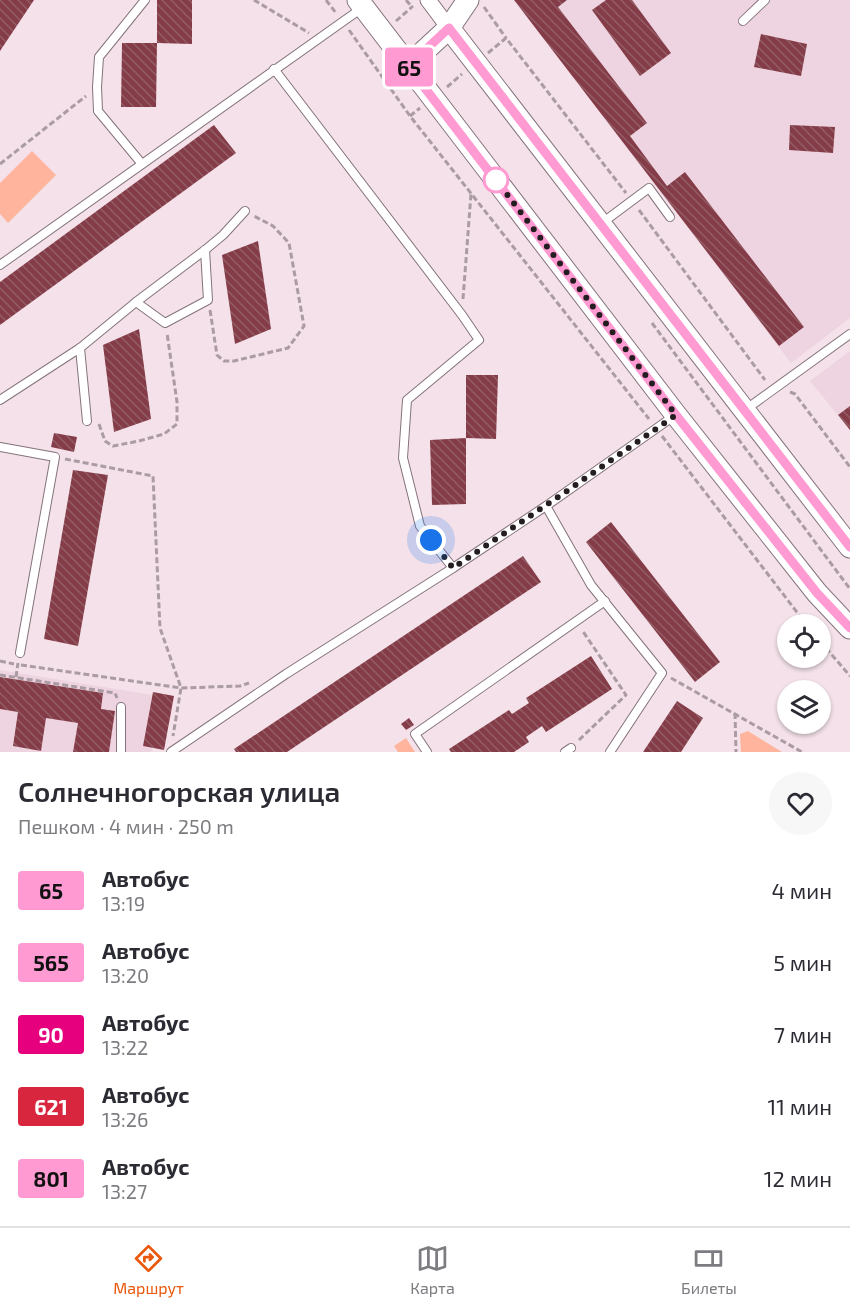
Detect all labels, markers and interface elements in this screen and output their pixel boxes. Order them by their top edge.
line badge: 65 [382,48,436,86]
text: 65 [397,55,421,80]
unlabelled marker [483,167,509,193]
your location [416,525,446,555]
map controls [777,614,831,734]
button: locate [777,614,831,668]
button: layers [777,680,831,734]
button: heart [769,772,832,835]
text: Солнечногорская улица [18,774,340,808]
text: Пешком · 4 мин · 250 m [18,814,234,838]
text: Автобус [102,865,190,891]
text: 4 мин [771,877,832,903]
text: 65 [39,878,63,903]
text: 13:19 [102,891,145,915]
text: Автобус [102,937,190,963]
text: 5 мин [773,949,832,975]
text: 565 [33,950,69,975]
text: 13:20 [102,963,149,987]
text: Автобус [102,1009,190,1035]
text: 7 мин [774,1021,832,1047]
text: 90 [38,1022,64,1047]
text: 13:22 [102,1035,148,1059]
text: Автобус [102,1081,190,1107]
text: 11 мин [767,1093,832,1119]
text: 621 [34,1094,68,1119]
text: 13:26 [102,1107,148,1131]
text: Автобус [102,1153,190,1179]
text: 12 мин [764,1165,832,1191]
text: 801 [33,1166,69,1191]
text: 13:27 [102,1179,147,1203]
tab: Маршрут [113,1242,184,1297]
tab: Карта [410,1242,455,1297]
tab: Билеты [681,1242,737,1297]

